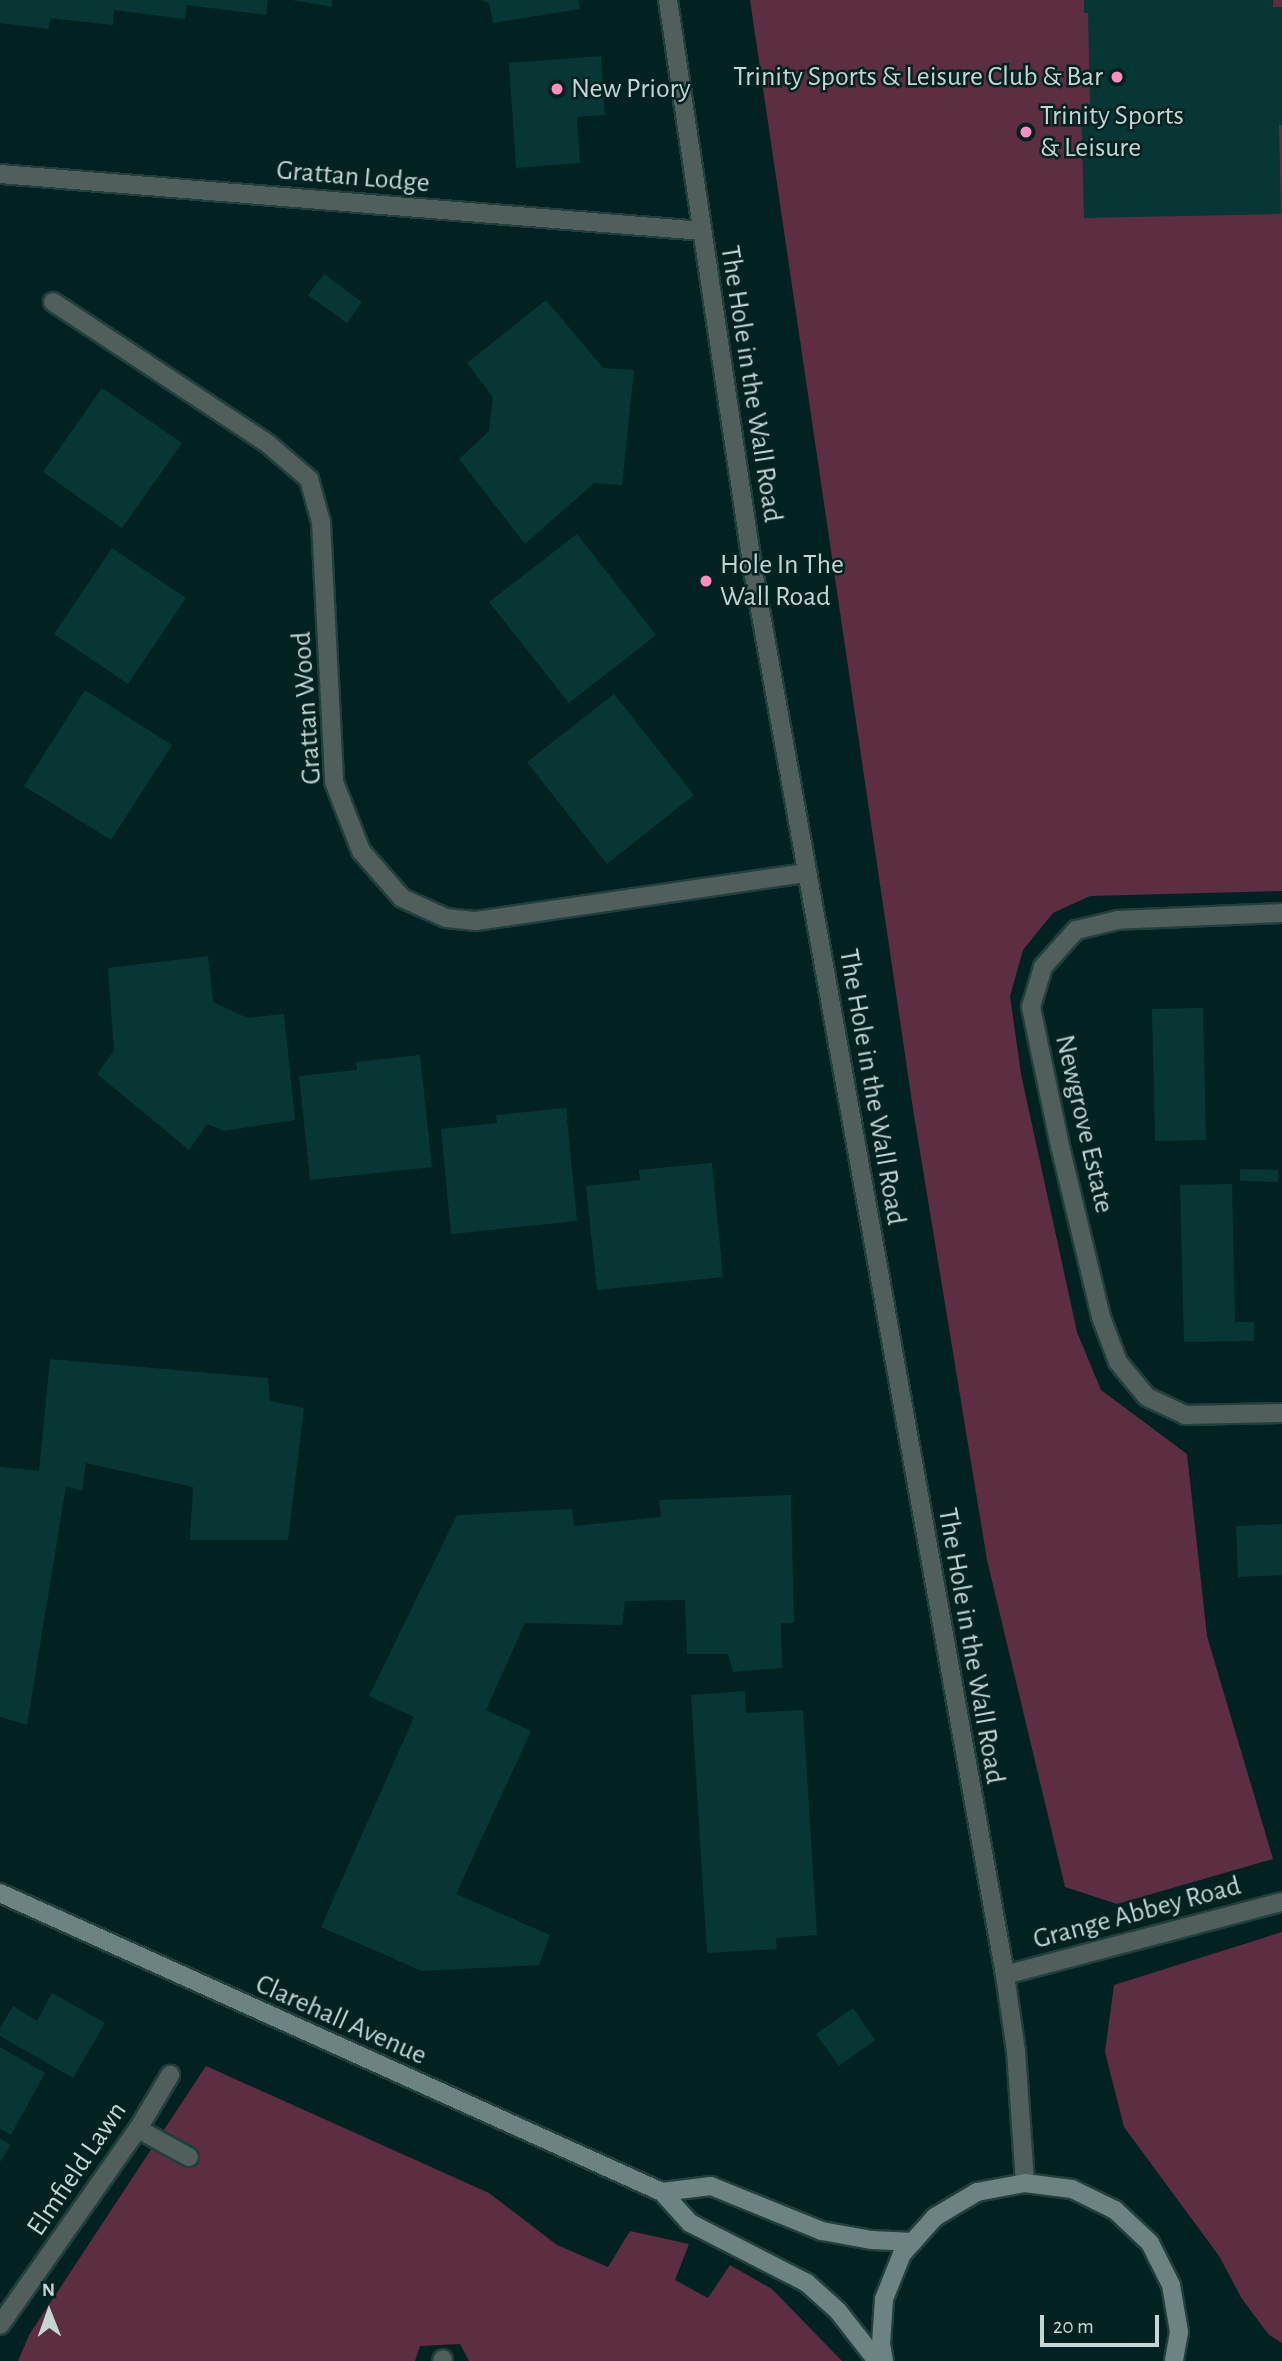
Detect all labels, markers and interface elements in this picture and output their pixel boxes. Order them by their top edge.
place label: Trinity Sports & Leisure Club & Bar [733,60,1103,94]
marker: Trinity Sports & Leisure Club & Bar [1109,69,1125,85]
place label: New Priory [571,72,691,106]
marker: New Priory [549,81,565,97]
place label: Trinity Sports & Leisure [1040,99,1184,165]
marker: Trinity Sports & Leisure [1018,124,1034,140]
street label: Grattan Lodge [275,154,431,200]
street label: The Hole in the Wall Road [713,243,789,525]
place label: Hole In The Wall Road [720,548,844,614]
marker: Hole In The Wall Road [698,573,714,589]
street label: Grattan Wood [285,630,329,786]
street label: The Hole in the Wall Road [831,946,913,1228]
street label: Newgrove Estate [1047,1032,1121,1216]
street label: The Hole in the Wall Road [930,1505,1012,1787]
street label: Grange Abbey Road [1030,1869,1244,1957]
street label: Clarehall Avenue [250,1967,432,2073]
street label: Elmfield Lawn [20,2096,134,2242]
north arrow [14,2277,84,2347]
text: N [42,2281,55,2300]
scale bar [1044,2302,1163,2346]
text: 20 m [1053,2316,1094,2337]

